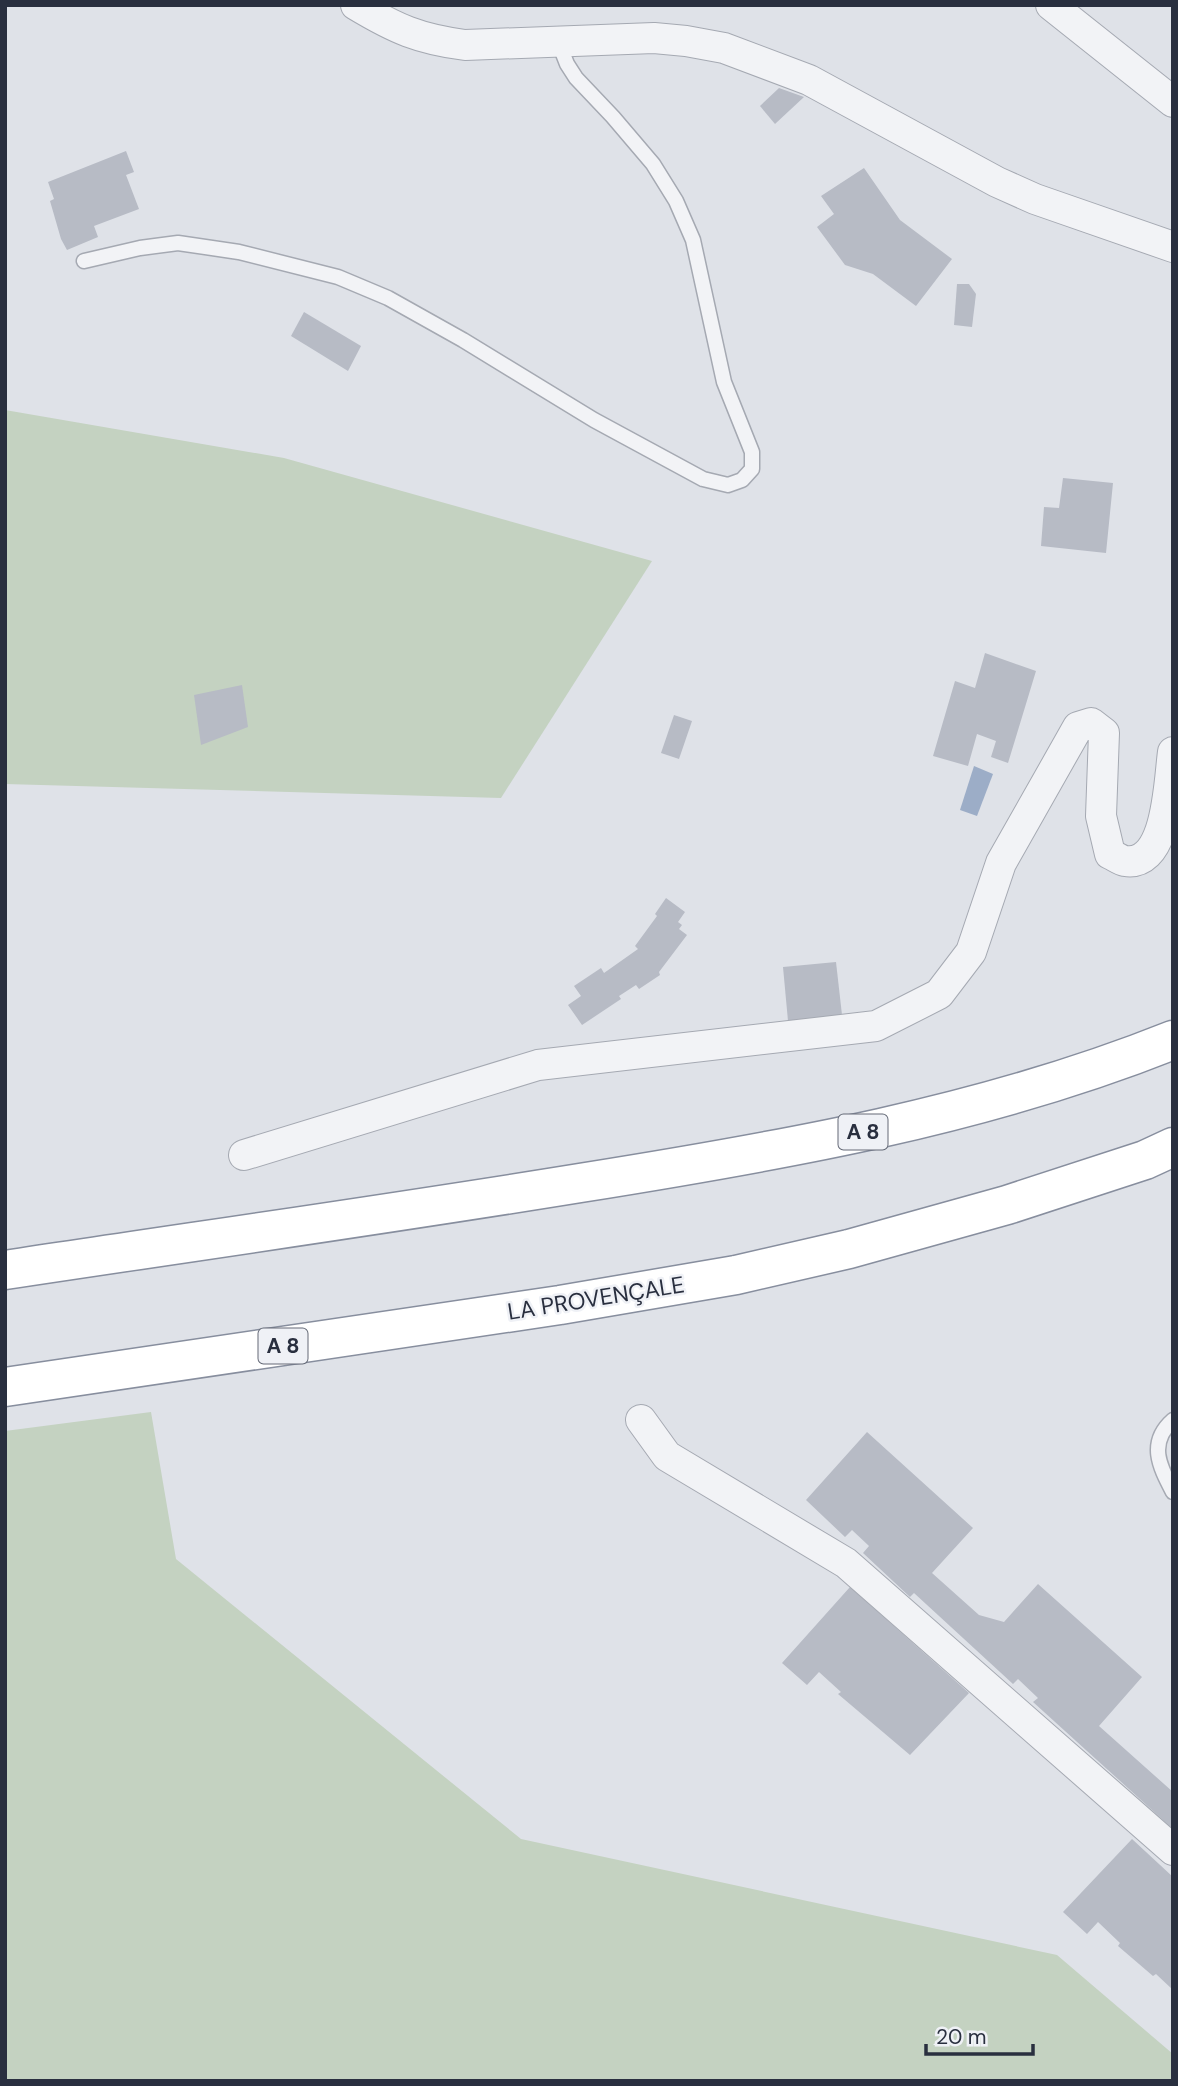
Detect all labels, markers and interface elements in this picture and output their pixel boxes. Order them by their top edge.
road number: A 8 [838,1114,888,1150]
street label: LA PROVENÇALE [506,1269,686,1327]
road number: A 8 [258,1328,308,1364]
scale bar [926,2012,1033,2056]
text: 20 m [936,2023,987,2051]

